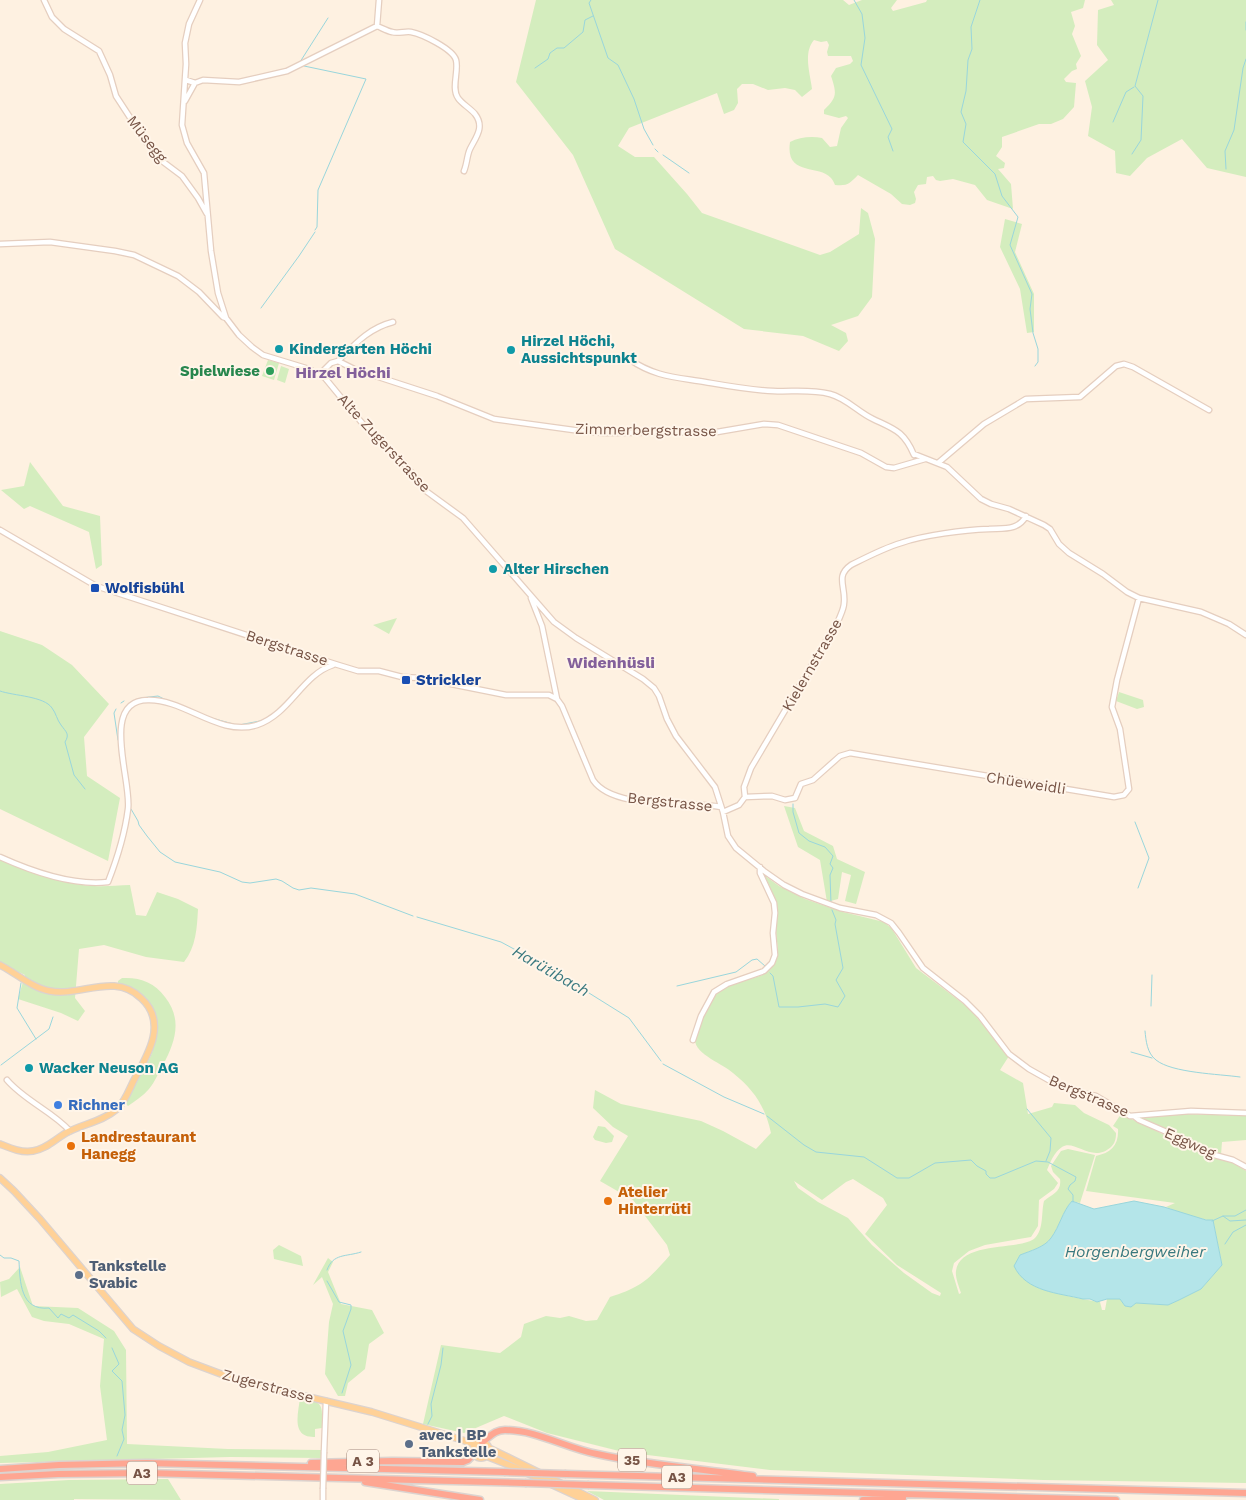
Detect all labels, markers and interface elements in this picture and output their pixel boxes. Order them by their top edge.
street label: Müsegg [123,112,171,166]
place label: Hirzel Höchi, Aussichtspunkt [521,332,637,367]
place label: Kindergarten Höchi [289,340,432,358]
marker: Kindergarten Höchi [273,343,285,355]
marker: Hirzel Höchi, Aussichtspunkt [505,344,517,356]
place label: Spielwiese [180,362,260,380]
district label: Hirzel Höchi [295,363,391,382]
marker: Spielwiese [264,365,276,377]
street label: Alte Zugerstrasse [334,390,434,496]
street label: Zimmerbergstrasse [575,420,717,440]
place label: Alter Hirschen [503,560,609,578]
marker: Alter Hirschen [487,563,499,575]
place label: Wolfisbühl [105,579,185,597]
marker: Wolfisbühl [89,582,101,594]
street label: Kielernstrasse [778,615,846,715]
street label: Bergstrasse [244,626,330,670]
district label: Widenhüsli [567,653,655,672]
place label: Strickler [416,671,481,689]
marker: Strickler [400,674,412,686]
street label: Chüeweidli [985,768,1067,798]
street label: Bergstrasse [627,789,713,815]
water label: Harütibach [509,941,593,1001]
place label: Wacker Neuson AG [39,1059,178,1077]
marker: Wacker Neuson AG [23,1062,35,1074]
street label: Bergstrasse [1046,1071,1132,1121]
place label: Richner [68,1096,125,1114]
marker: Richner [52,1099,64,1111]
street label: Eggweg [1162,1124,1218,1162]
place label: Landrestaurant Hanegg [81,1128,196,1163]
marker: Landrestaurant Hanegg [65,1140,77,1152]
place label: Atelier Hinterrüti [618,1183,691,1218]
marker: Atelier Hinterrüti [602,1195,614,1207]
water label: Horgenbergweiher [1065,1242,1206,1261]
place label: Tankstelle Svabic [89,1257,167,1292]
marker: Tankstelle Svabic [73,1269,85,1281]
street label: Zugerstrasse [220,1365,316,1407]
place label: avec | BP Tankstelle [419,1426,497,1461]
marker: avec | BP Tankstelle [403,1438,415,1450]
road number: 35 [618,1448,646,1472]
road number: A 3 [347,1450,379,1472]
road number: A3 [127,1462,157,1485]
road number: A3 [662,1465,692,1488]

